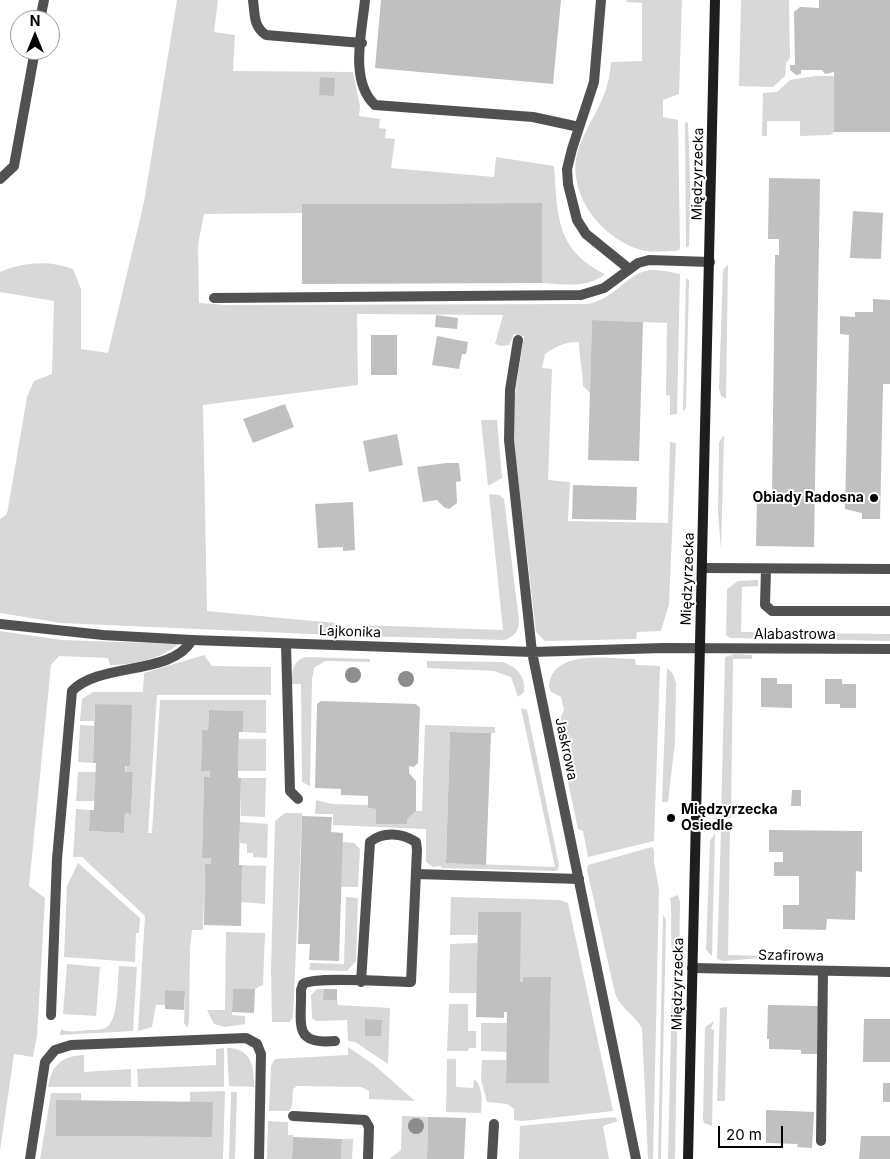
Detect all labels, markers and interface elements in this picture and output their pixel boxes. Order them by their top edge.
north arrow [10,10,60,60]
text: N [30,12,40,29]
street label: Międzyrzecka [689,127,707,221]
place label: Obiady Radosna [752,490,864,506]
marker: Obiady Radosna [868,492,880,504]
street label: Międzyrzecka [678,532,698,626]
street label: Lajkonika [319,623,381,641]
street label: Alabastrowa [754,627,836,643]
street label: Jaskrowa [551,716,581,782]
place label: Międzyrzecka Osiedle [681,802,778,834]
marker: Międzyrzecka Osiedle [665,812,677,824]
street label: Międzyrzecka [669,937,687,1031]
street label: Szafirowa [758,947,824,965]
scale bar [720,1116,785,1148]
text: 20 m [726,1125,762,1144]

